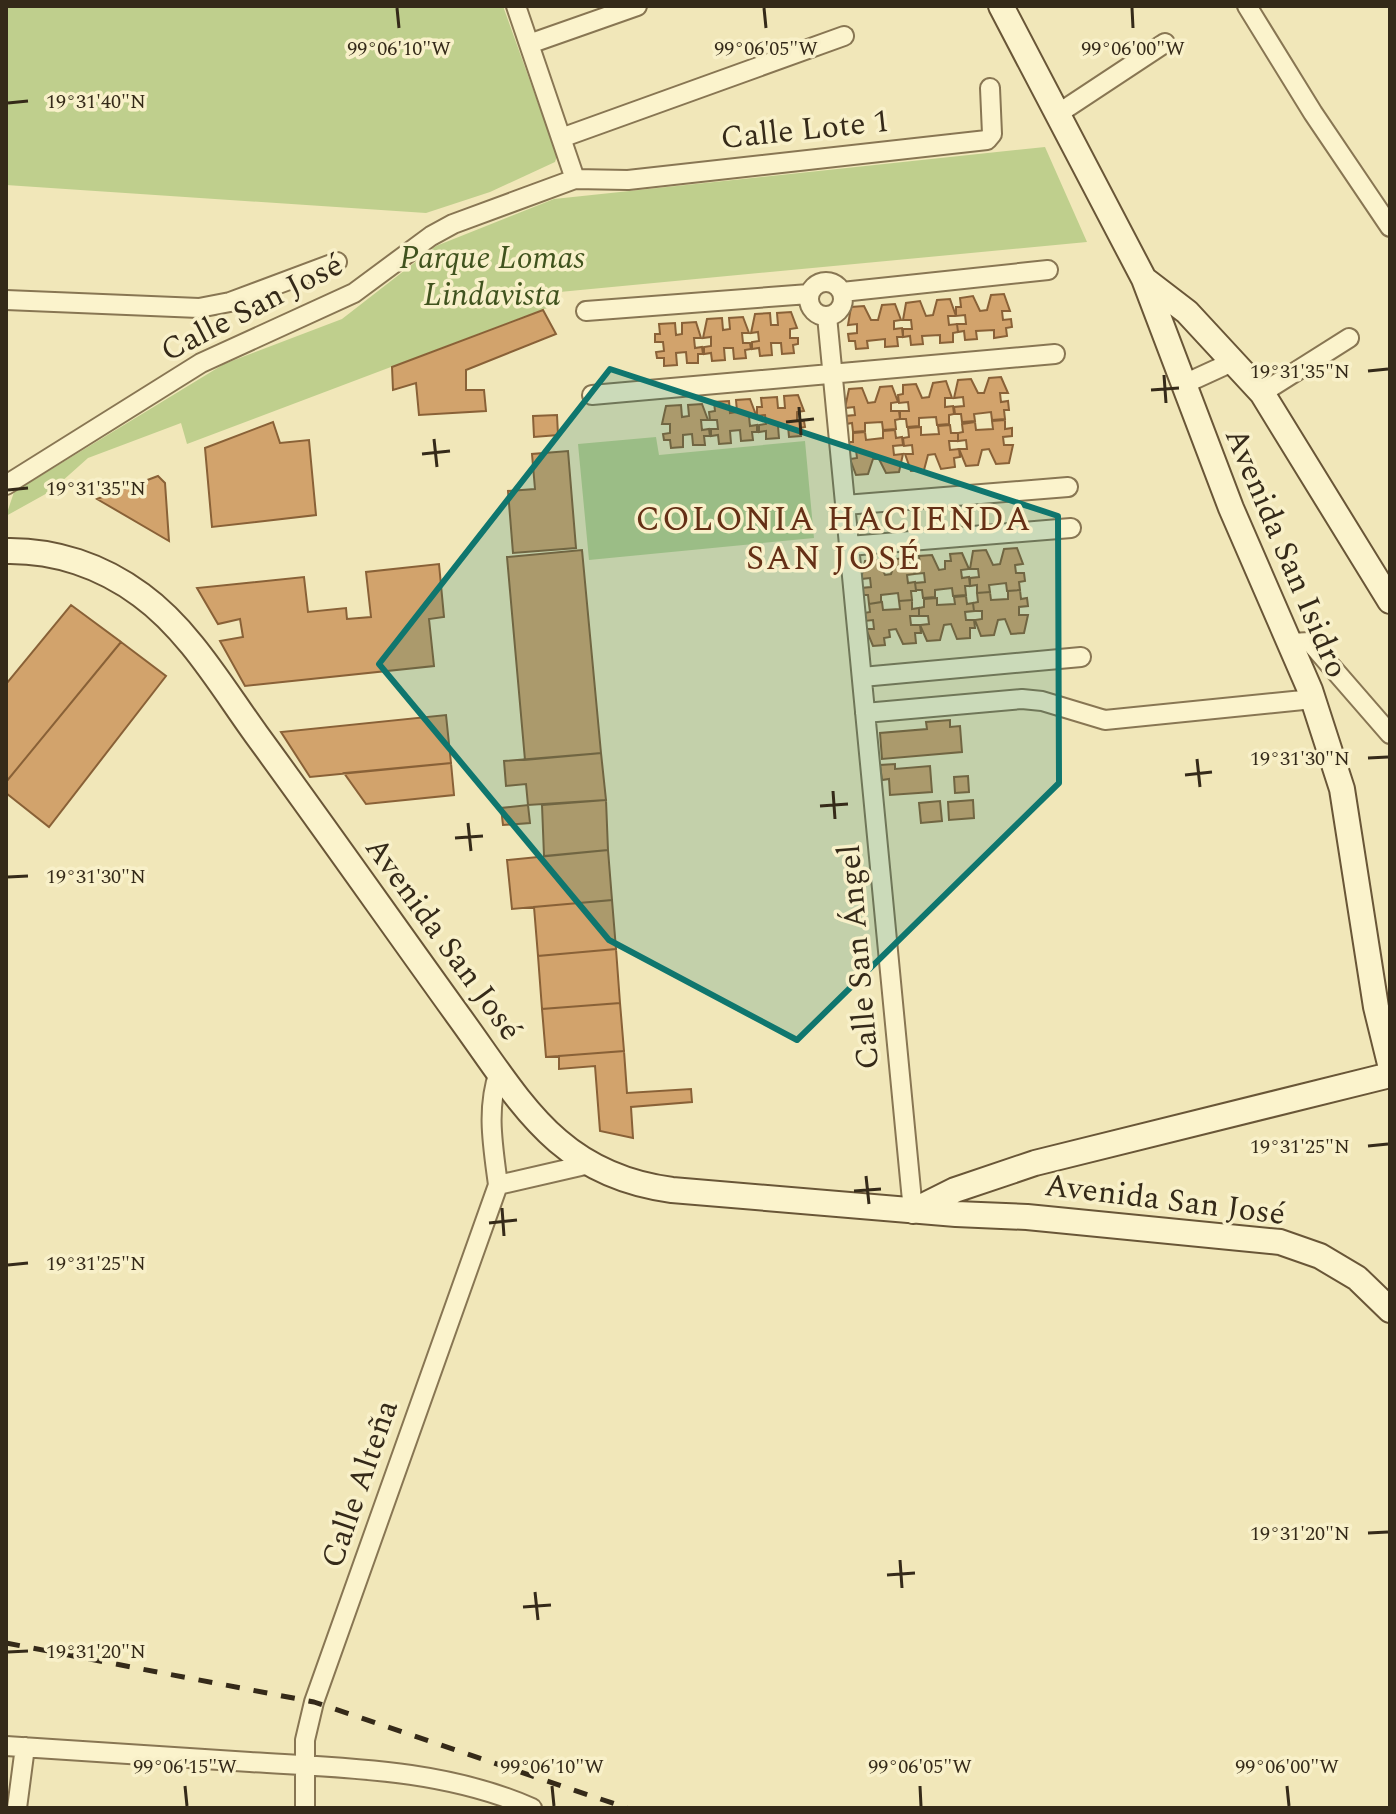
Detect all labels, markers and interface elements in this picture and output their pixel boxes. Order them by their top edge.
text: 99°06'10"W [347,34,451,64]
text: 99°06'05"W [714,34,818,64]
text: 99°06'00"W [1081,34,1185,64]
text: 19°31'40"N [46,87,146,117]
street label: Calle Lote 1 [718,97,892,163]
park label: Parque Lomas Lindavista [399,234,585,320]
street label: Calle San José [152,241,352,375]
text: 19°31'35"N [1250,357,1350,387]
street label: Avenida San Isidro [1211,420,1361,686]
text: 19°31'35"N [46,474,146,504]
district label: COLONIA HACIENDA SAN JOSÉ [636,494,1032,585]
text: 19°31'30"N [1250,744,1350,774]
street label: Avenida San José [352,827,534,1051]
street label: Calle San Ángel [825,843,893,1071]
text: 19°31'30"N [46,862,146,892]
text: 19°31'25"N [1250,1132,1350,1162]
street label: Avenida San José [1042,1161,1288,1239]
text: 19°31'25"N [46,1249,146,1279]
street label: Calle Alteña [308,1393,412,1575]
text: 19°31'20"N [1250,1519,1350,1549]
text: 19°31'20"N [46,1637,146,1667]
text: 99°06'15"W [133,1752,237,1782]
text: 99°06'10"W [500,1752,604,1782]
text: 99°06'05"W [868,1752,972,1782]
text: 99°06'00"W [1235,1752,1339,1782]

